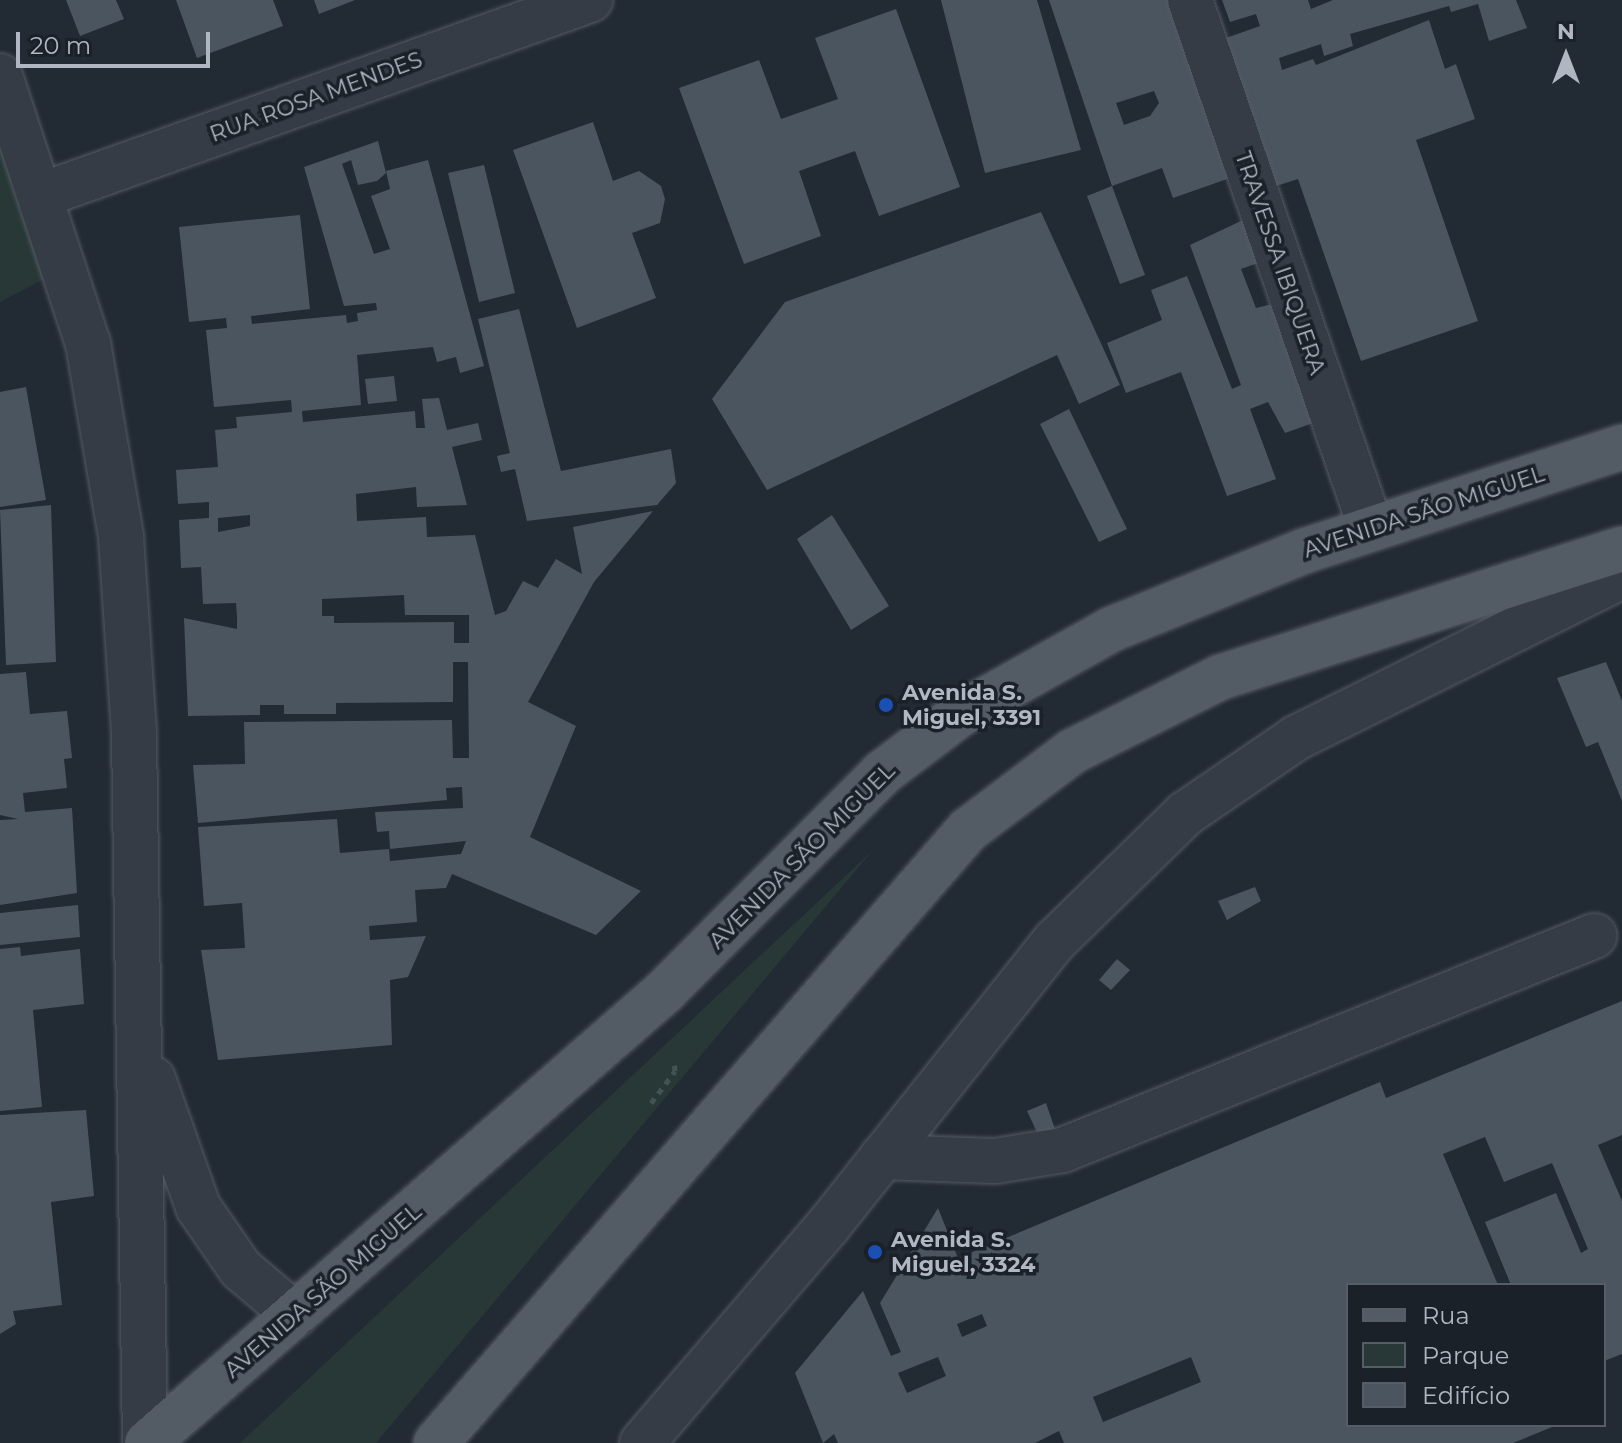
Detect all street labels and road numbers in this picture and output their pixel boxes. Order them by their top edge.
street label: RUA ROSA MENDES [206,46,426,148]
street label: TRAVESSA IBIQUERA [1229,148,1331,378]
street label: AVENIDA SÃO MIGUEL [1300,461,1548,563]
street label: AVENIDA SÃO MIGUEL [704,758,900,954]
street label: AVENIDA SÃO MIGUEL [219,1198,427,1384]

